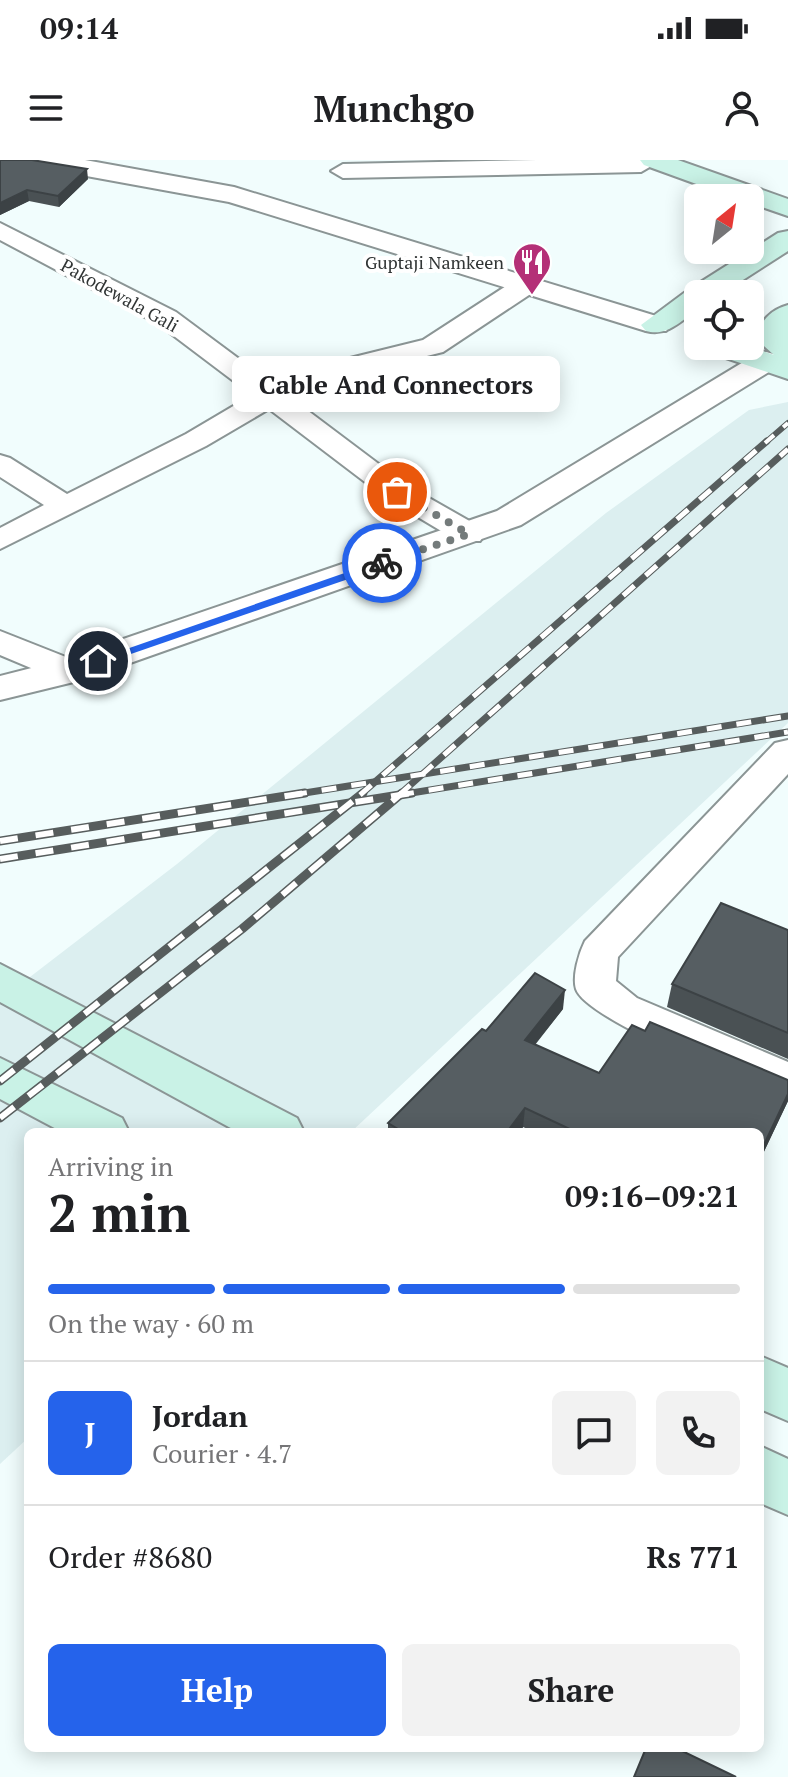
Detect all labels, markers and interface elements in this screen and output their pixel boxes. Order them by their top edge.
text: 09:14 [40,8,118,48]
text: Munchgo [313,85,475,132]
icon: menu [24,86,68,130]
icon: person [720,86,764,130]
north arrow [684,184,764,264]
map controls [684,184,764,360]
restaurant icon: Guptaji Namkeen [511,241,553,296]
place label: Guptaji Namkeen [365,250,504,274]
street label: Pakodewala Gali [57,253,183,337]
button: locate [684,280,764,360]
callout: Cable And Connectors [233,356,561,412]
text: Cable And Connectors [259,367,533,401]
pin [363,458,431,526]
icon: bag [375,470,419,514]
courier [342,523,422,603]
icon: bike [360,541,404,585]
pin [64,627,132,695]
icon: home [76,639,120,683]
text: Arriving in [48,1149,173,1183]
text: 09:16–09:21 [565,1176,740,1216]
text: 2 min [48,1178,190,1247]
text: On the way · 60 m [48,1306,254,1340]
button: chat [552,1391,636,1475]
button: phone [656,1391,740,1475]
text: Jordan [152,1396,248,1436]
text: J [85,1413,95,1453]
text: Courier · 4.7 [152,1436,292,1470]
text: Order #8680 [48,1537,212,1577]
text: Rs 771 [647,1537,740,1577]
button: Help [48,1644,386,1736]
button: Share [402,1644,740,1736]

